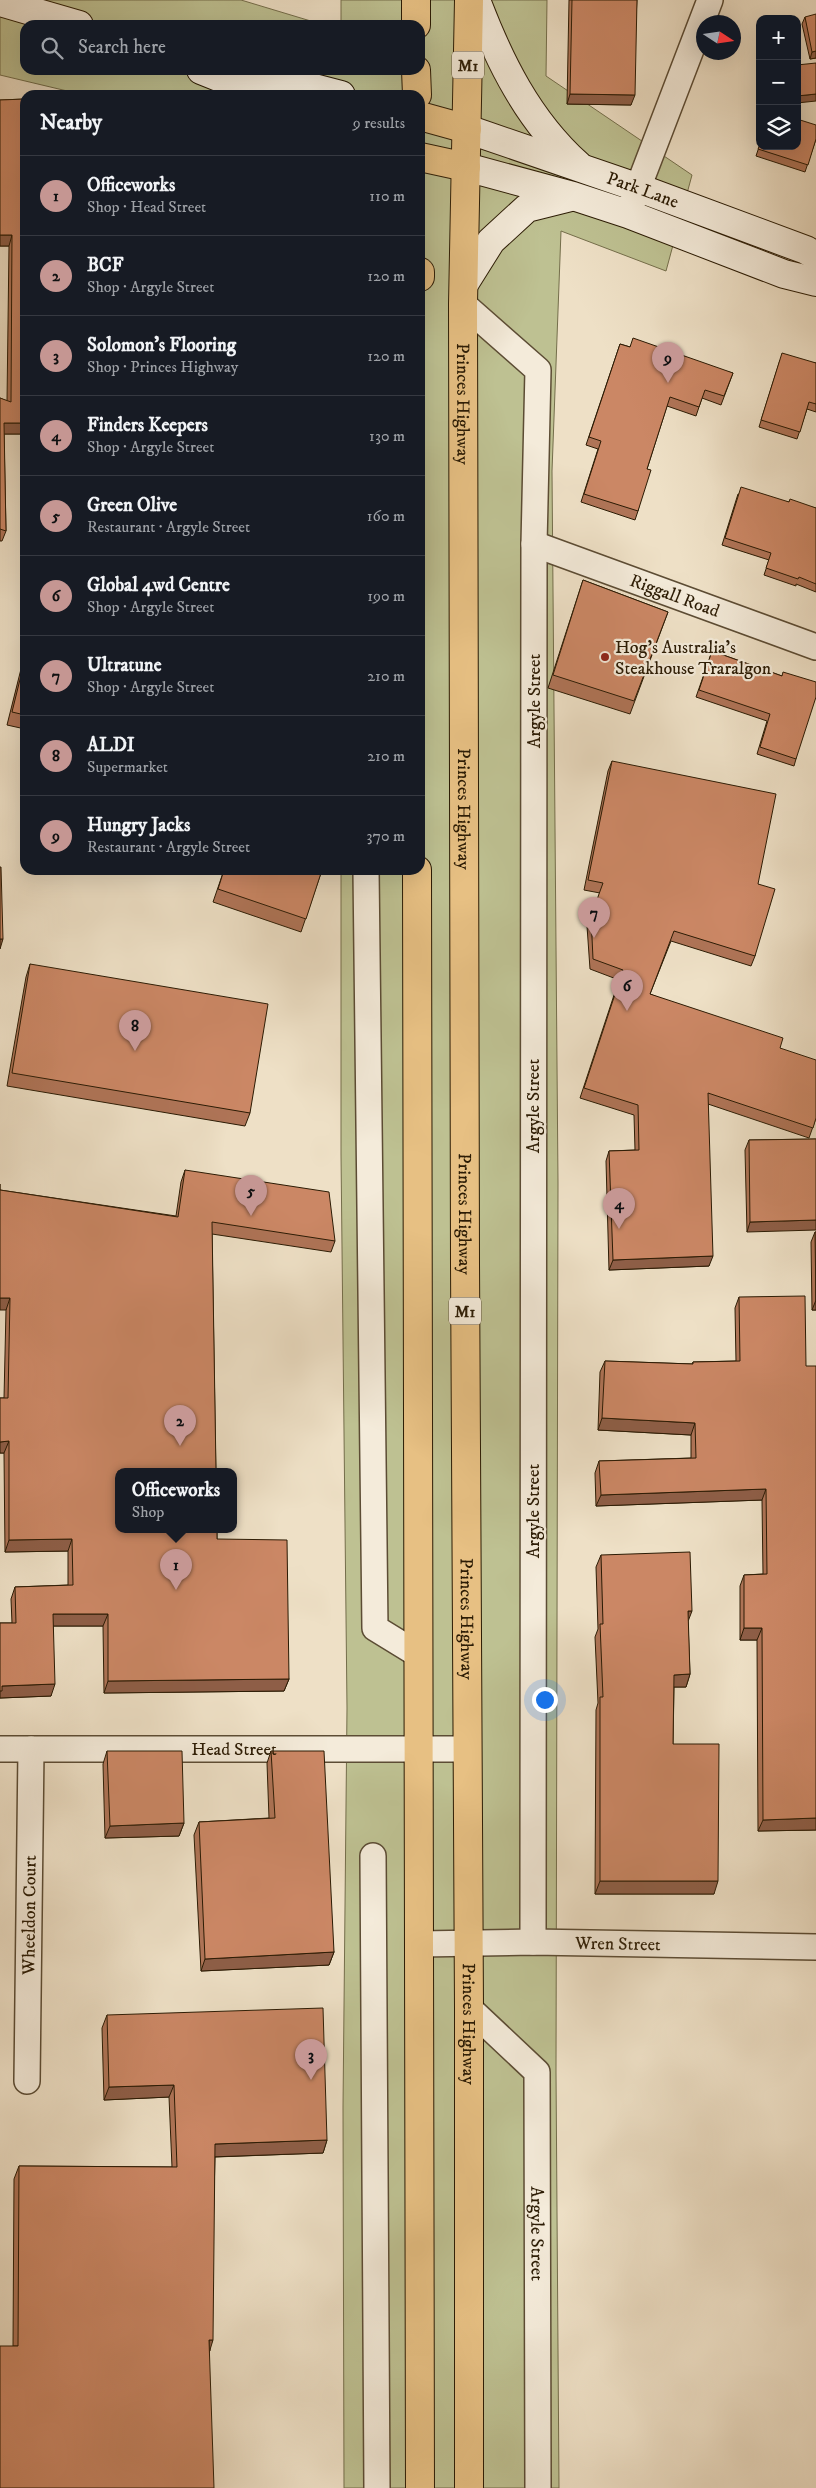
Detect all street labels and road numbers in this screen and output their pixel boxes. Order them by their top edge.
road number: M1 [452,52,484,78]
street label: Park Lane [604,168,682,214]
street label: Princes Highway [451,343,473,465]
street label: Riggall Road [627,570,722,623]
street label: Argyle Street [524,653,546,748]
street label: Princes Highway [452,748,474,870]
street label: Argyle Street [523,1058,545,1153]
street label: Princes Highway [453,1153,475,1275]
road number: M1 [449,1298,481,1324]
street label: Argyle Street [523,1463,545,1558]
street label: Princes Highway [455,1558,477,1680]
street label: Head Street [191,1739,277,1761]
street label: Wheeldon Court [18,1855,42,1976]
street label: Wren Street [574,1933,661,1956]
street label: Princes Highway [457,1963,479,2085]
street label: Argyle Street [525,2186,548,2281]

